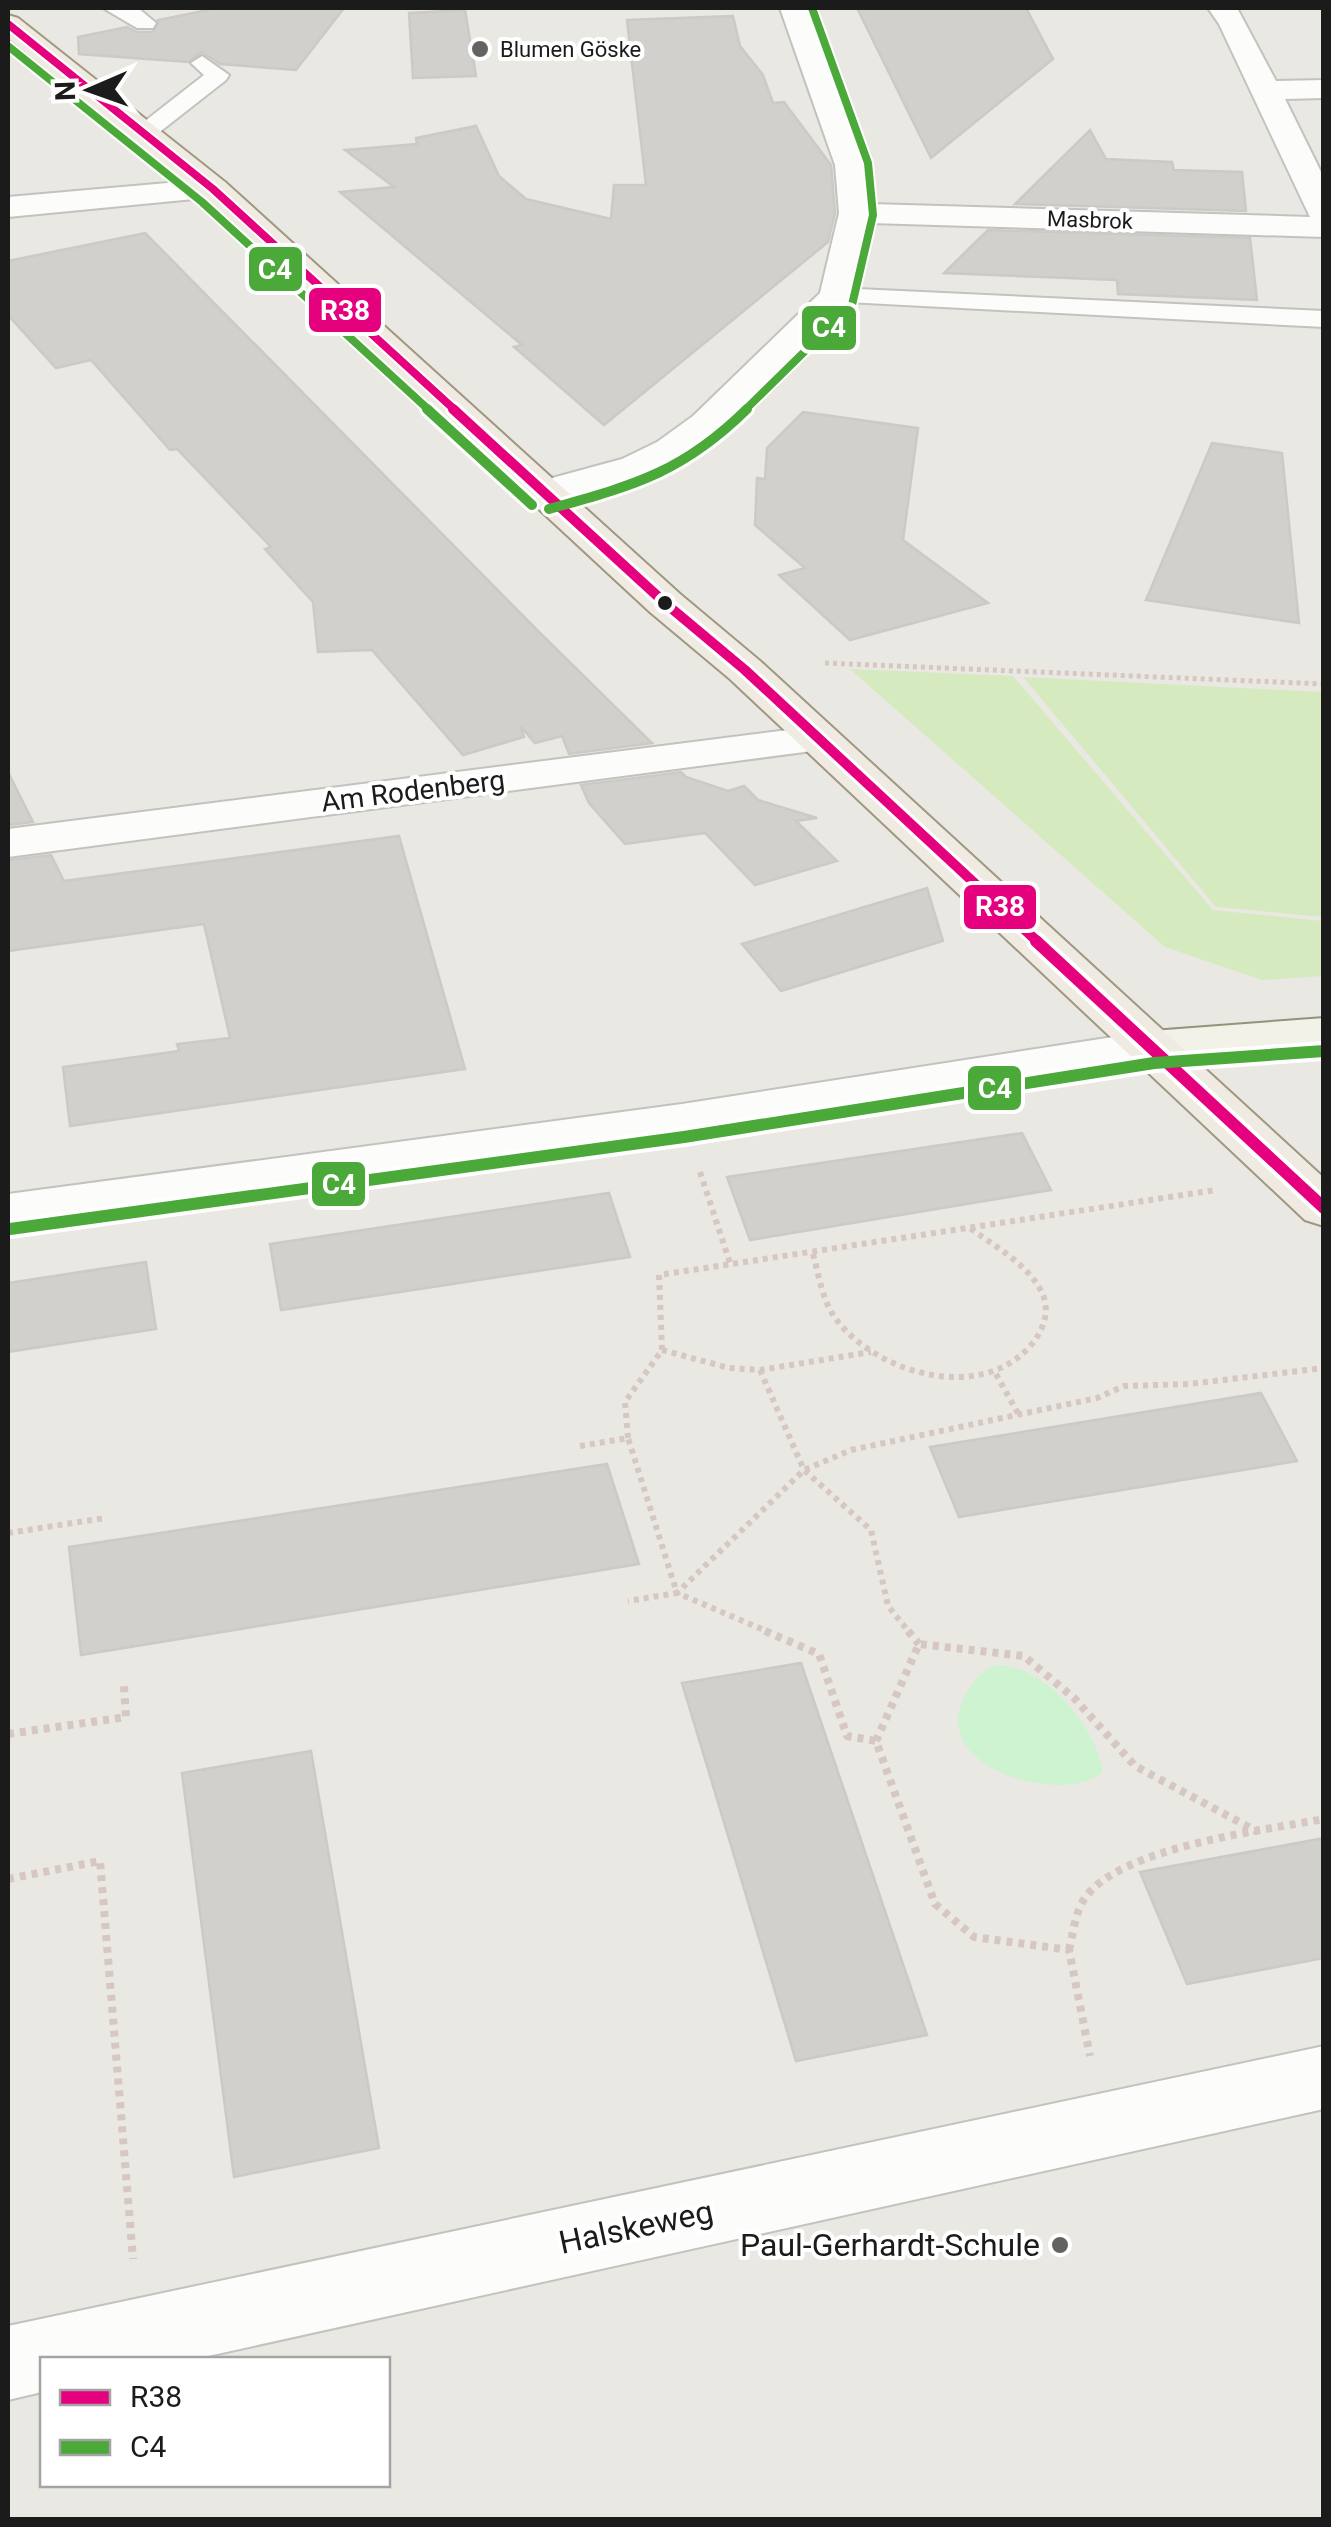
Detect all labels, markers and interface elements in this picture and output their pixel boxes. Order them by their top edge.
place label: Blumen Göske [500,37,641,62]
marker: Blumen Göske [469,38,491,60]
north arrow [40,40,140,140]
text: N [49,80,82,101]
street label: Masbrok [1047,206,1134,234]
line badge: C4 [247,245,304,293]
text: C4 [258,253,292,286]
line badge: R38 [307,286,383,334]
text: R38 [320,294,370,327]
line badge: C4 [800,304,858,352]
text: C4 [812,311,846,344]
unlabelled marker [655,593,675,613]
street label: Am Rodenberg [319,763,507,819]
line badge: R38 [962,883,1038,931]
text: R38 [975,890,1025,923]
line badge: C4 [966,1064,1023,1112]
text: C4 [978,1072,1012,1105]
line badge: C4 [310,1160,367,1208]
text: C4 [322,1168,356,1201]
street label: Halskeweg [556,2192,716,2262]
place label: Paul-Gerhardt-Schule [740,2226,1040,2264]
marker: Paul-Gerhardt-Schule [1049,2234,1071,2256]
legend [40,2357,390,2487]
text: R38 [130,2379,182,2414]
text: C4 [130,2429,167,2464]

